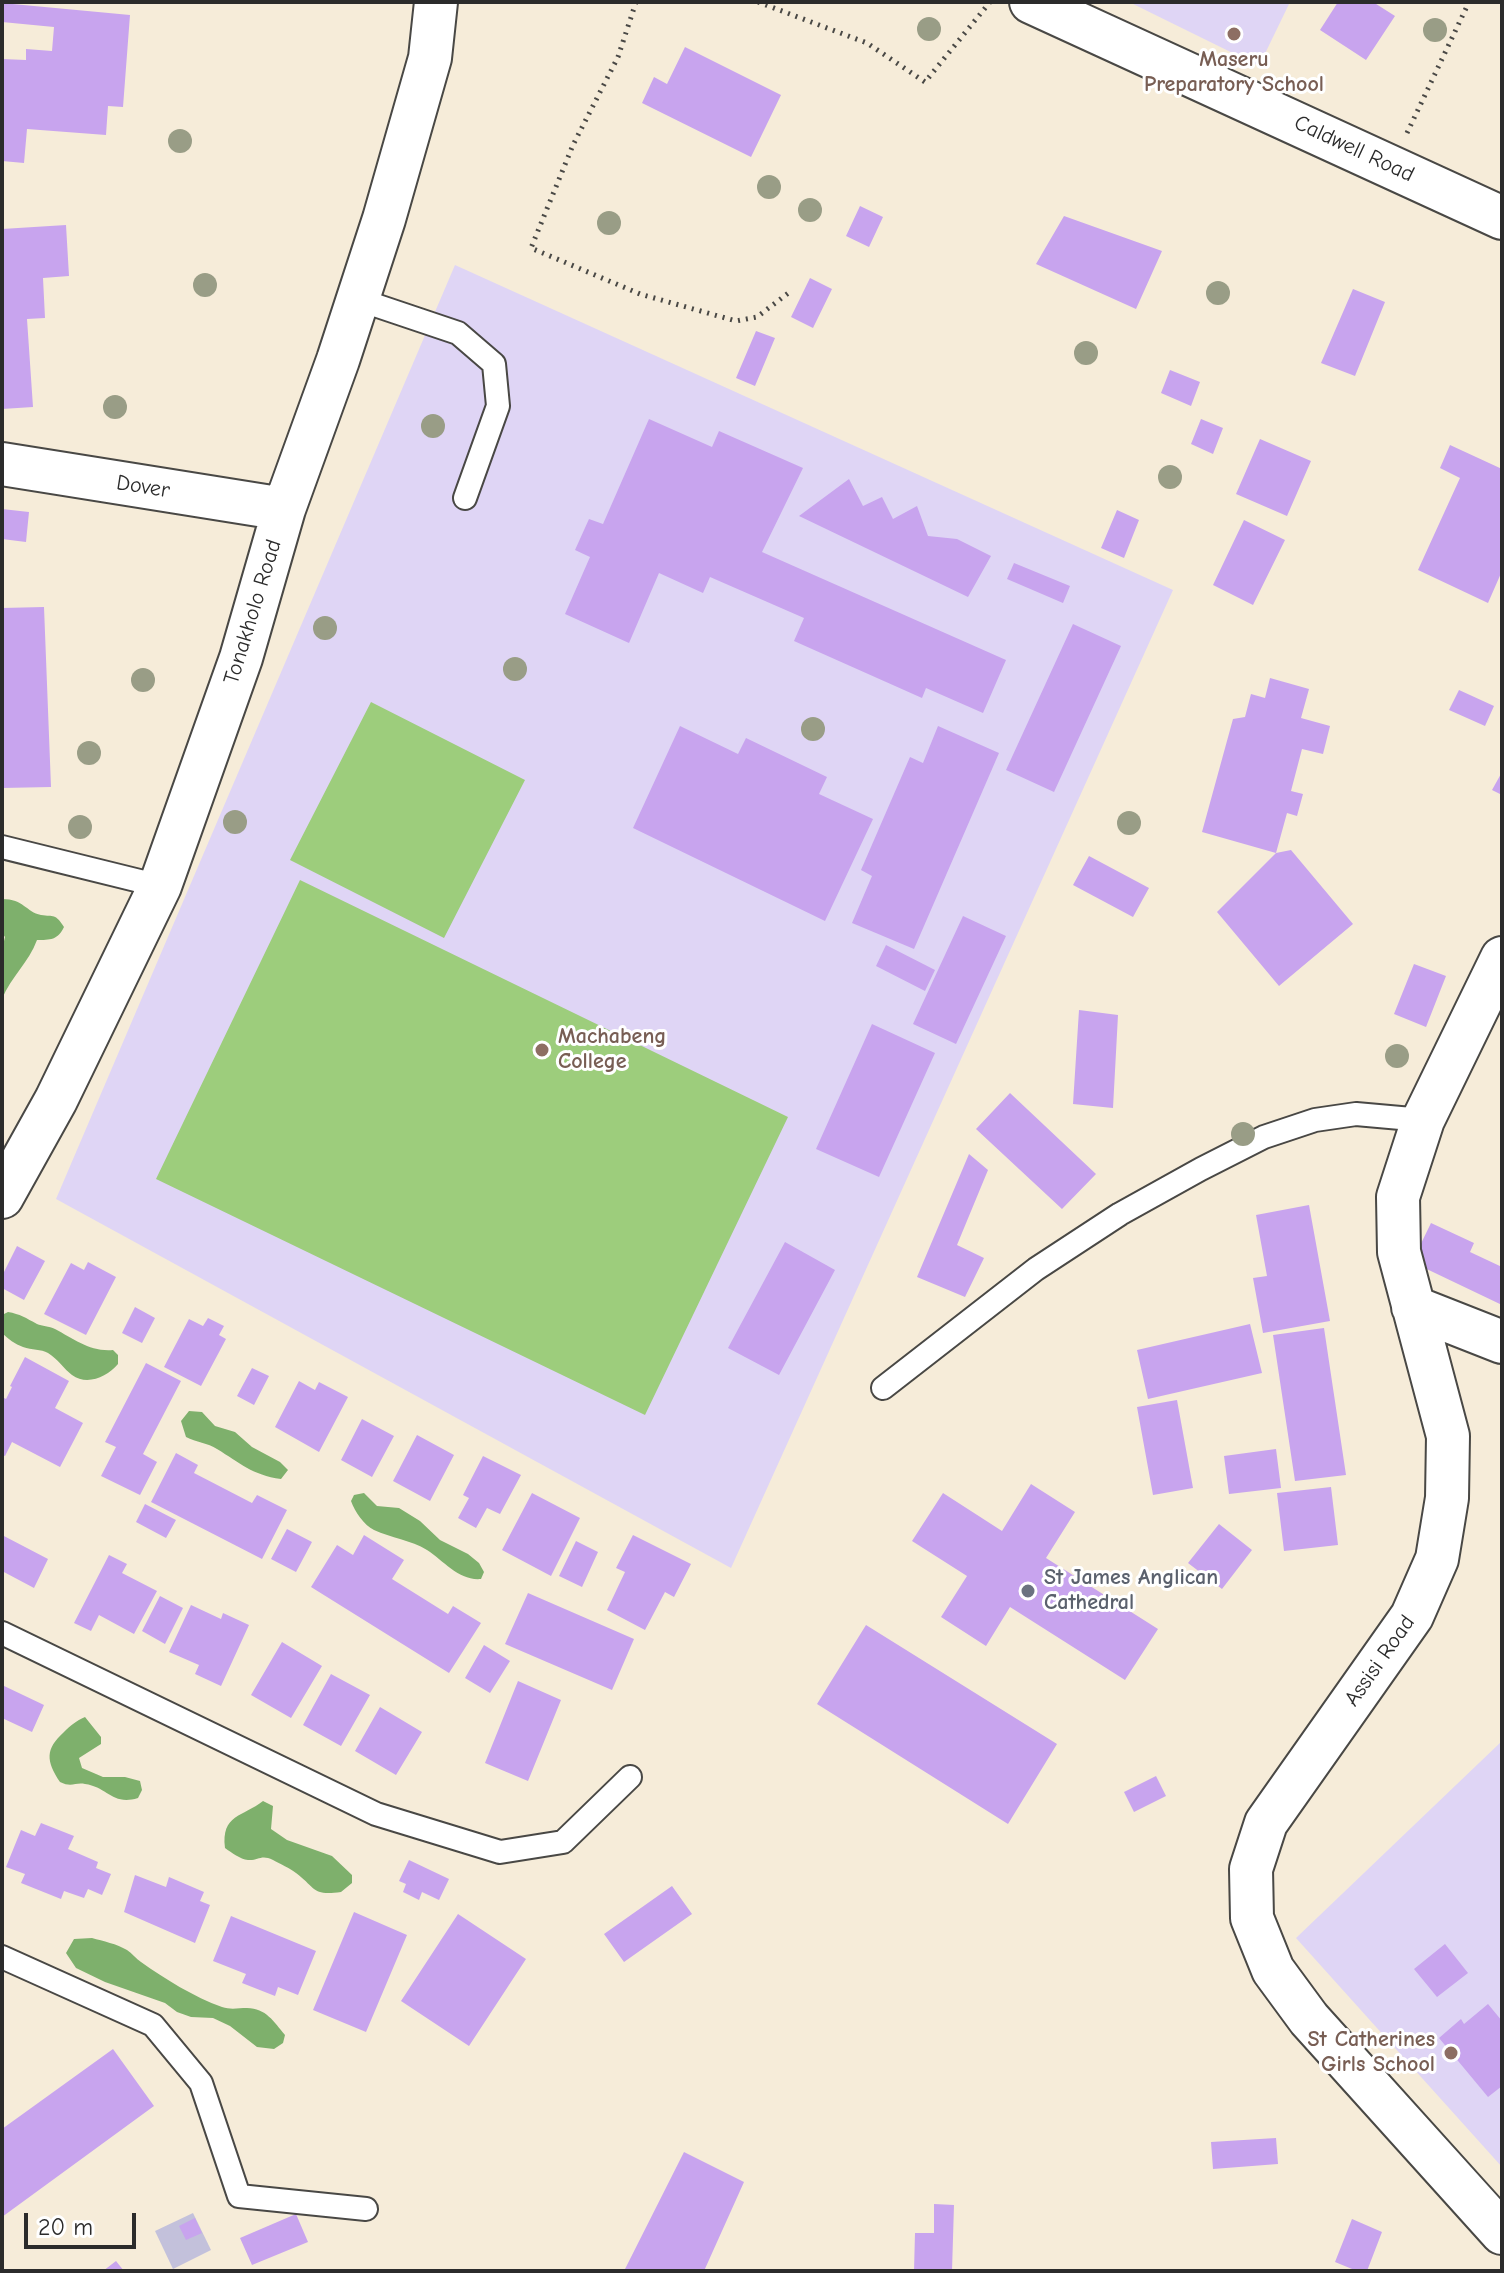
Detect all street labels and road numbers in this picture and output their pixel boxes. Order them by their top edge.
street label: Caldwell Road [1290,110,1418,188]
street label: Dover [114,470,172,504]
street label: Tonakholo Road [218,536,288,688]
street label: Assisi Road [1339,1610,1421,1712]

